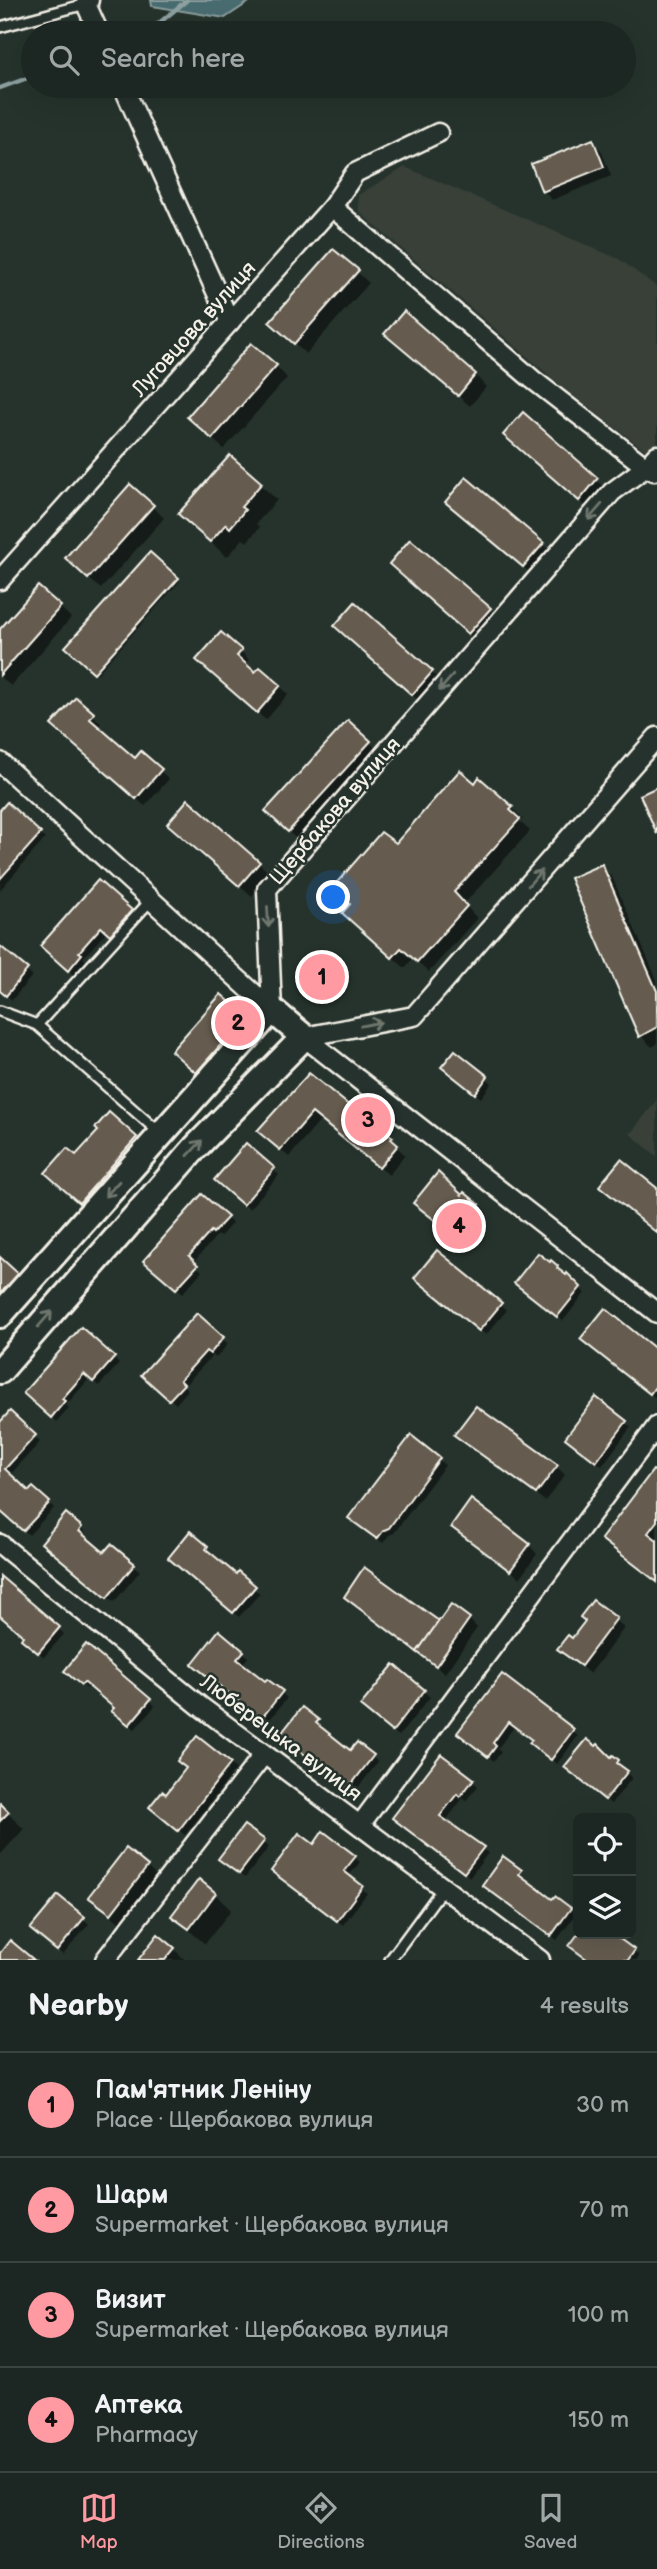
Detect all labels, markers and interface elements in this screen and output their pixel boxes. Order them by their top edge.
search box [21,21,636,98]
icon: search [45,41,83,79]
text: Search here [101,44,245,75]
street label: Луговцова вулиця [126,256,261,403]
one-way arrow [587,503,603,521]
one-way arrow [438,674,454,692]
street label: Щербакова вулиця [264,732,406,890]
one-way arrow [527,869,543,887]
your location [316,880,350,914]
one-way arrow [261,905,274,928]
pin: 1 [299,951,345,1003]
pin: 2 [215,997,261,1049]
one-way arrow [359,1017,382,1031]
pin: 3 [345,1094,391,1146]
one-way arrow [187,1139,203,1157]
one-way arrow [104,1180,121,1197]
pin: 4 [436,1200,482,1252]
one-way arrow [37,1310,53,1328]
street label: Люберецька вулиця [195,1669,367,1807]
map controls [573,1813,636,1939]
button: locate [573,1813,636,1876]
button: layers [573,1876,636,1939]
text: Nearby [28,1988,128,2024]
text: 4 results [540,1992,629,2020]
text: Пам'ятник Леніну [95,2075,312,2106]
text: 1 [46,2091,56,2119]
text: 30 m [576,2091,629,2119]
text: Place · Щербакова вулиця [95,2106,373,2134]
text: Шарм [95,2180,168,2211]
text: 2 [44,2196,58,2224]
text: 70 m [579,2196,629,2224]
text: Supermarket · Щербакова вулиця [95,2211,449,2239]
text: Визит [95,2285,166,2316]
text: 3 [44,2301,58,2329]
text: 100 m [568,2301,629,2329]
text: Supermarket · Щербакова вулиця [95,2316,449,2344]
text: Аптека [95,2390,182,2421]
text: 4 [44,2406,58,2434]
text: 150 m [568,2406,629,2434]
text: Pharmacy [95,2421,198,2449]
tab: Map [80,2489,118,2554]
tab: Directions [277,2489,365,2554]
tab: Saved [524,2489,577,2554]

